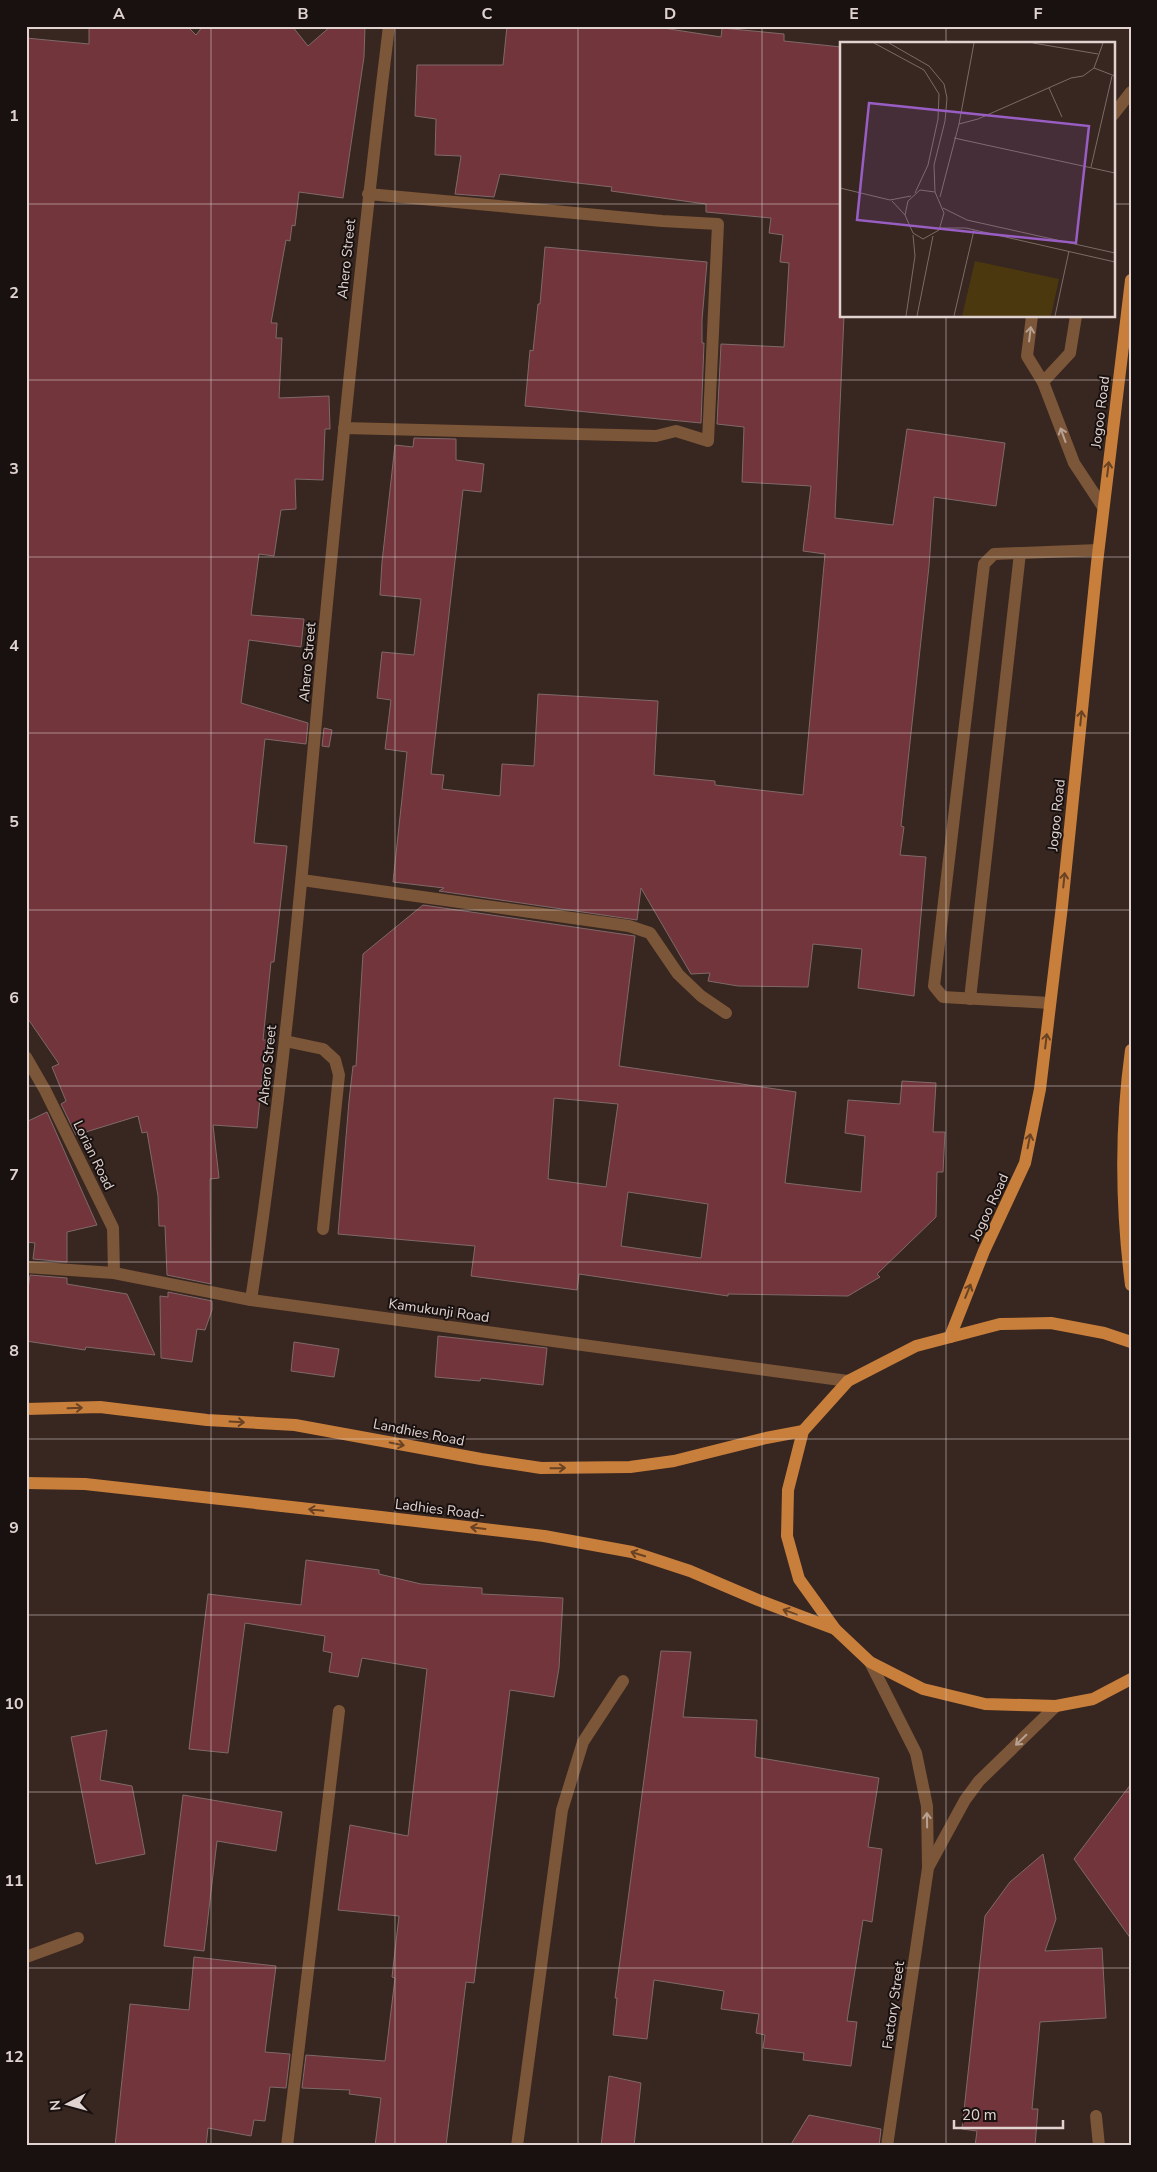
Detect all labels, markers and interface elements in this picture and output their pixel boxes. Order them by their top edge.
text: A [113,3,125,25]
text: B [297,3,309,25]
text: C [482,3,493,25]
text: D [664,3,676,25]
text: E [849,3,859,25]
text: F [1034,3,1043,25]
inset map [840,42,1114,318]
text: 1 [9,105,19,127]
street label: Ahero Street [333,218,360,300]
text: 2 [9,282,19,304]
one-way arrow [1025,327,1035,343]
street label: Jogoo Road [1087,375,1114,450]
one-way arrow [1058,427,1067,443]
text: 3 [9,458,19,480]
one-way arrow [1103,462,1113,478]
street label: Ahero Street [295,621,320,703]
text: 4 [9,635,19,657]
one-way arrow [1076,710,1086,726]
street label: Jogoo Road [1043,778,1070,853]
text: 5 [9,811,19,833]
one-way arrow [1060,872,1069,888]
text: 6 [9,987,19,1009]
street label: Ahero Street [254,1024,281,1106]
one-way arrow [1041,1033,1051,1049]
street label: Lorian Road [69,1117,119,1193]
one-way arrow [1025,1134,1035,1150]
text: 7 [9,1164,19,1186]
street label: Jogoo Road [965,1170,1013,1245]
one-way arrow [964,1284,973,1299]
street label: Kamukunji Road [387,1294,491,1327]
text: 8 [9,1340,19,1362]
one-way arrow [67,1403,83,1412]
street label: Landhies Road [372,1414,466,1451]
one-way arrow [228,1417,244,1426]
one-way arrow [389,1439,405,1449]
one-way arrow [549,1463,565,1473]
street label: Ladhies Road- [394,1495,486,1524]
one-way arrow [309,1505,325,1515]
text: 9 [9,1517,19,1539]
one-way arrow [470,1523,486,1533]
one-way arrow [630,1548,646,1558]
one-way arrow [782,1607,798,1616]
text: 10 [4,1693,24,1715]
one-way arrow [1014,1734,1027,1746]
one-way arrow [922,1812,932,1828]
text: 11 [4,1870,24,1892]
street label: Factory Street [878,1960,909,2050]
text: 12 [4,2046,24,2068]
north arrow [42,2080,92,2130]
scale bar [954,2097,1063,2129]
text: N [46,2099,66,2112]
text: 20 m [962,2105,997,2125]

